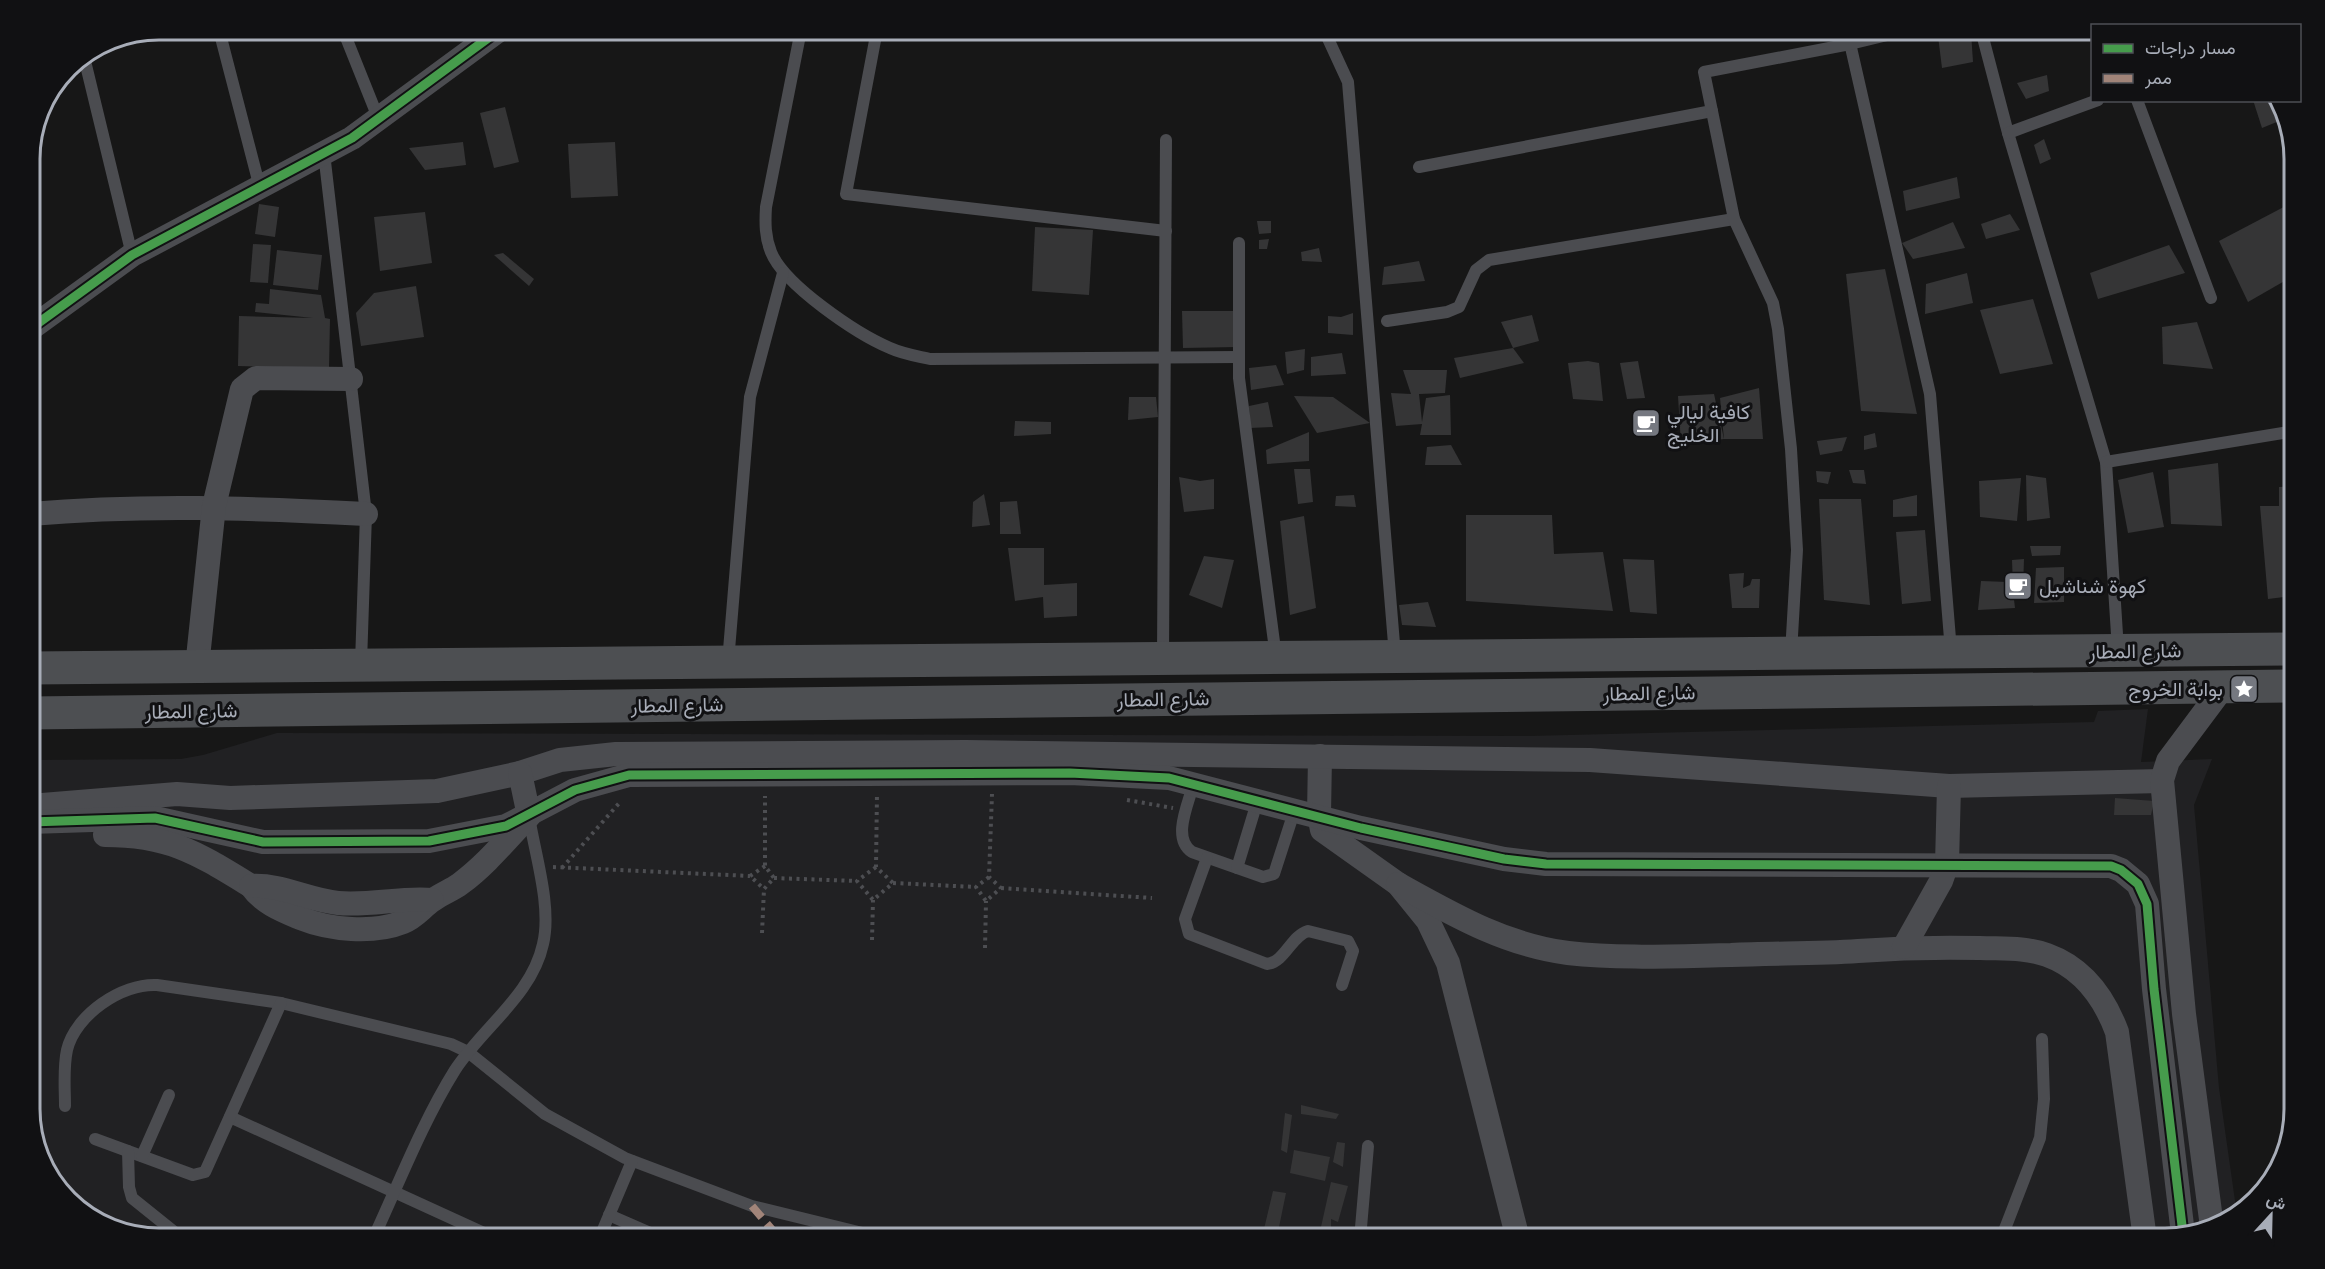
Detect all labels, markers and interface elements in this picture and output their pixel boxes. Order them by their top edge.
legend [2091,24,2301,102]
text: مسار دراجات [2145,37,2236,59]
text: ممر [2144,67,2172,89]
place label: كافية ليالي الخليج [1667,400,1750,449]
cafe icon: كافية ليالي الخليج [1630,407,1662,439]
cafe icon: كهوة شناشيل [2002,570,2034,602]
place label: كهوة شناشيل [2039,574,2146,599]
street label: شارع المطار [2087,638,2182,666]
place icon: بوابة الخروج [2228,673,2260,705]
place label: بوابة الخروج [2128,677,2223,703]
street label: شارع المطار [1601,680,1696,708]
street label: شارع المطار [1115,686,1210,714]
street label: شارع المطار [629,692,724,720]
street label: شارع المطار [143,698,238,726]
north arrow [2241,1185,2301,1245]
text: ش [2264,1189,2289,1214]

